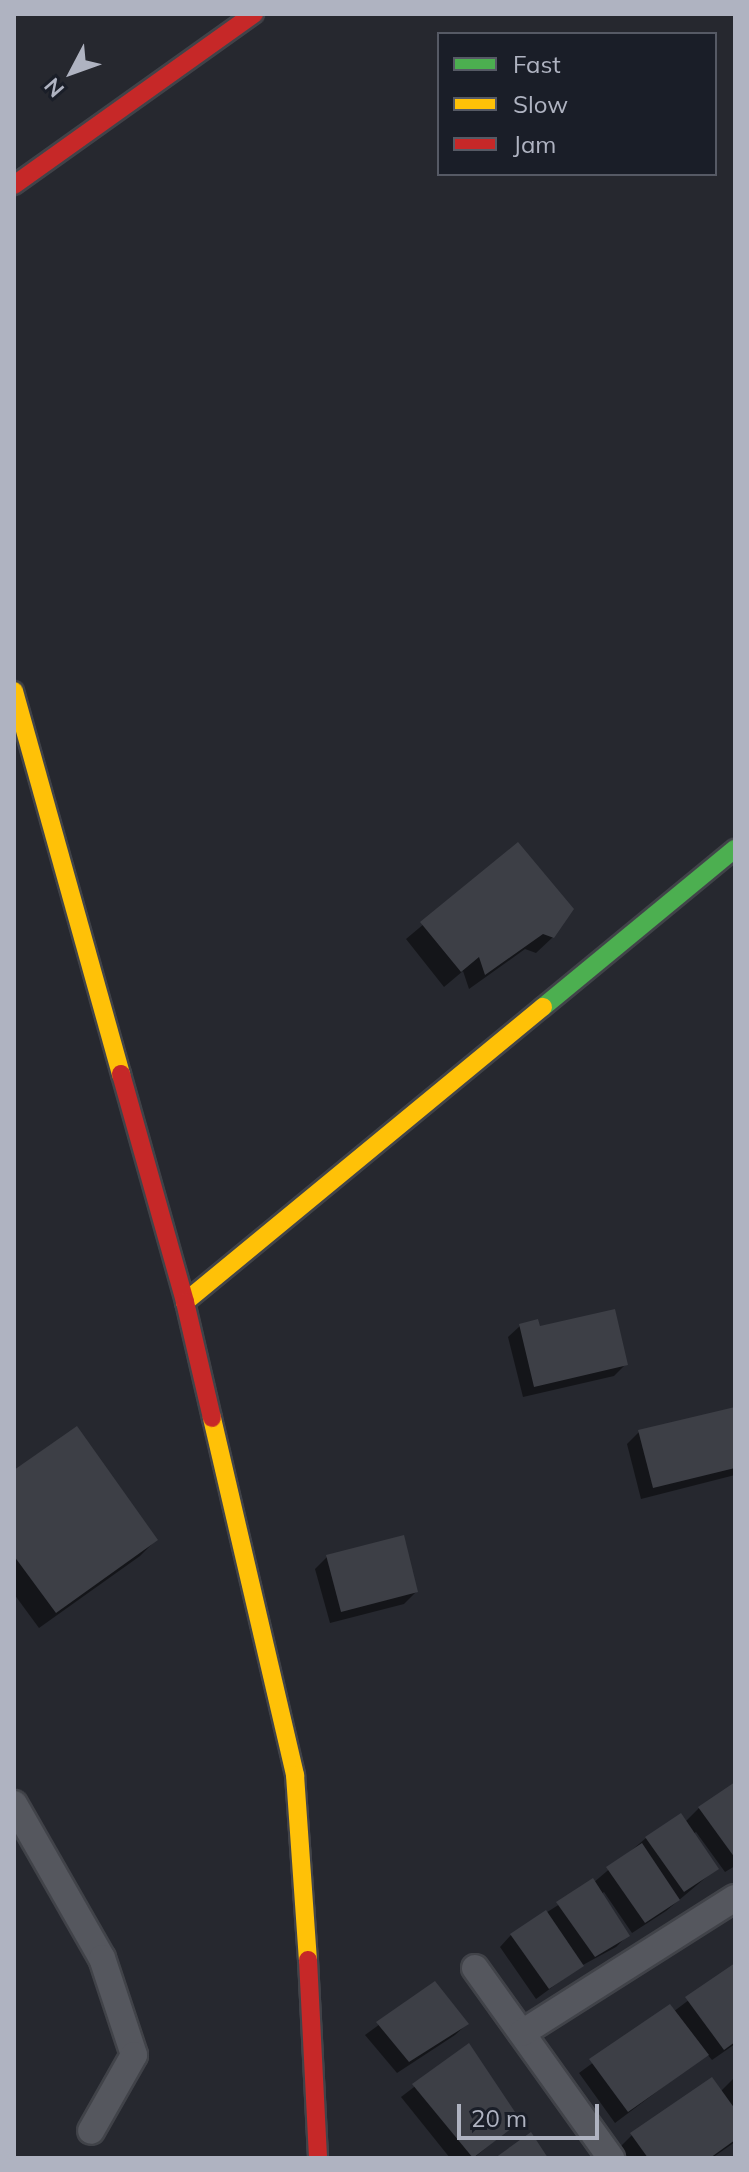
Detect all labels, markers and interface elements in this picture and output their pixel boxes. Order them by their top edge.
north arrow [32,32,112,112]
legend [437,32,717,176]
text: Fast [513,49,561,79]
text: N [38,72,70,103]
text: Slow [513,89,568,119]
text: Jam [513,129,556,159]
scale bar [461,2088,603,2138]
text: 20 m [471,2103,527,2133]

